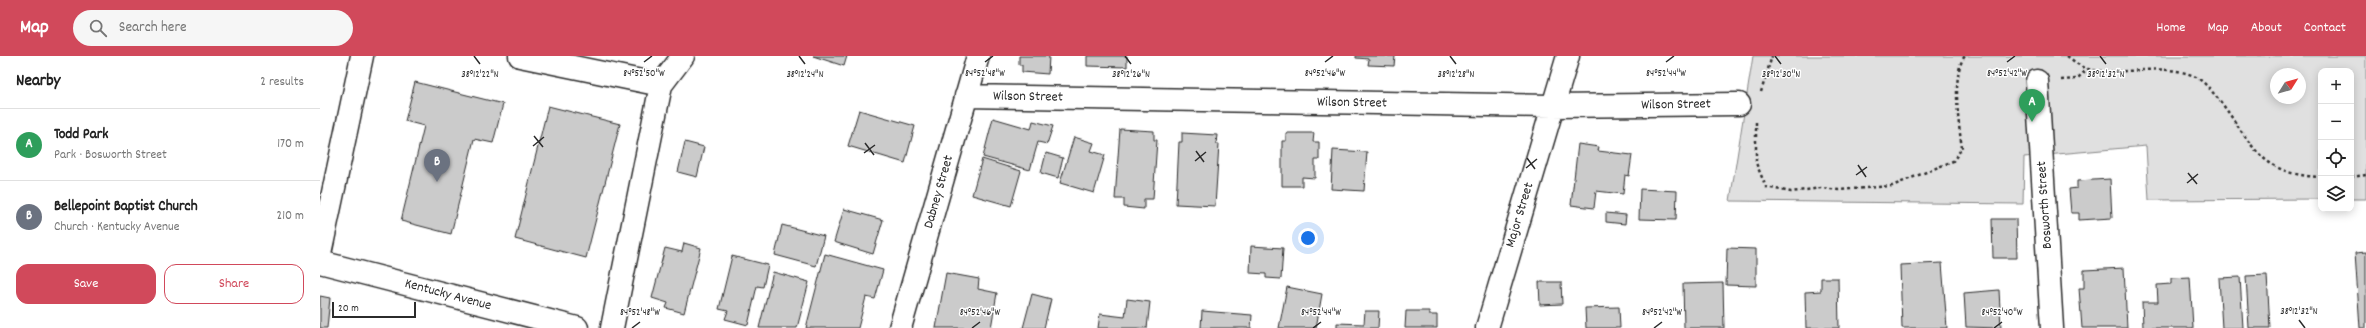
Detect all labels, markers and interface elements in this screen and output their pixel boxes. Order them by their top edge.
search box [73,10,353,46]
text: Map [20,15,49,42]
icon: search [87,17,109,39]
text: Search here [119,17,187,39]
text: Home [2156,18,2185,38]
text: Map [2207,18,2229,38]
text: About [2251,18,2282,38]
text: Contact [2304,18,2346,38]
text: 84°52'50"W [623,67,665,81]
text: 84°52'48"W [965,67,1005,81]
text: 84°52'46"W [1305,67,1346,81]
text: 84°52'44"W [1646,67,1686,81]
text: 84°52'42"W [1987,67,2027,81]
text: 38°12'22"N [461,68,499,82]
text: 38°12'24"N [786,68,824,82]
text: 38°12'26"N [1112,68,1150,82]
text: 38°12'28"N [1437,68,1475,82]
text: 38°12'30"N [1762,68,1800,82]
text: 38°12'32"N [2087,68,2125,82]
north arrow [2270,68,2306,104]
map controls [2318,68,2354,212]
button: + [2318,68,2354,104]
text: Nearby [16,70,60,94]
text: 2 results [260,73,304,92]
street label: Wilson Street [993,86,1063,108]
pin: A [2019,89,2045,122]
street label: Wilson Street [1317,92,1387,114]
street label: Wilson Street [1641,94,1711,116]
button: − [2318,104,2354,140]
text: Todd Park [54,124,108,146]
text: A [25,135,33,154]
text: 170 m [277,135,304,154]
button: locate [2318,140,2354,176]
text: Park · Bosworth Street [54,146,167,165]
pin: B [424,149,450,182]
street label: Dabney Street [919,153,959,231]
street label: Bosworth Street [2032,160,2058,250]
button: layers [2318,176,2354,212]
street label: Major Street [1501,180,1539,250]
text: Bellepoint Baptist Church [54,196,198,218]
text: B [26,207,32,226]
text: 210 m [276,207,304,226]
text: Church · Kentucky Avenue [54,218,179,237]
your location [1298,228,1318,248]
button: Save [16,264,156,304]
button: Share [164,264,304,304]
street label: Kentucky Avenue [403,274,493,316]
scale bar [332,300,416,319]
text: 20 m [338,301,359,317]
text: 38°12'32"N [2280,305,2318,319]
text: 84°52'48"W [620,306,660,320]
text: 84°52'46"W [960,306,1001,320]
text: 84°52'44"W [1301,306,1341,320]
text: 84°52'42"W [1642,306,1682,320]
text: 84°52'40"W [1981,306,2023,320]

